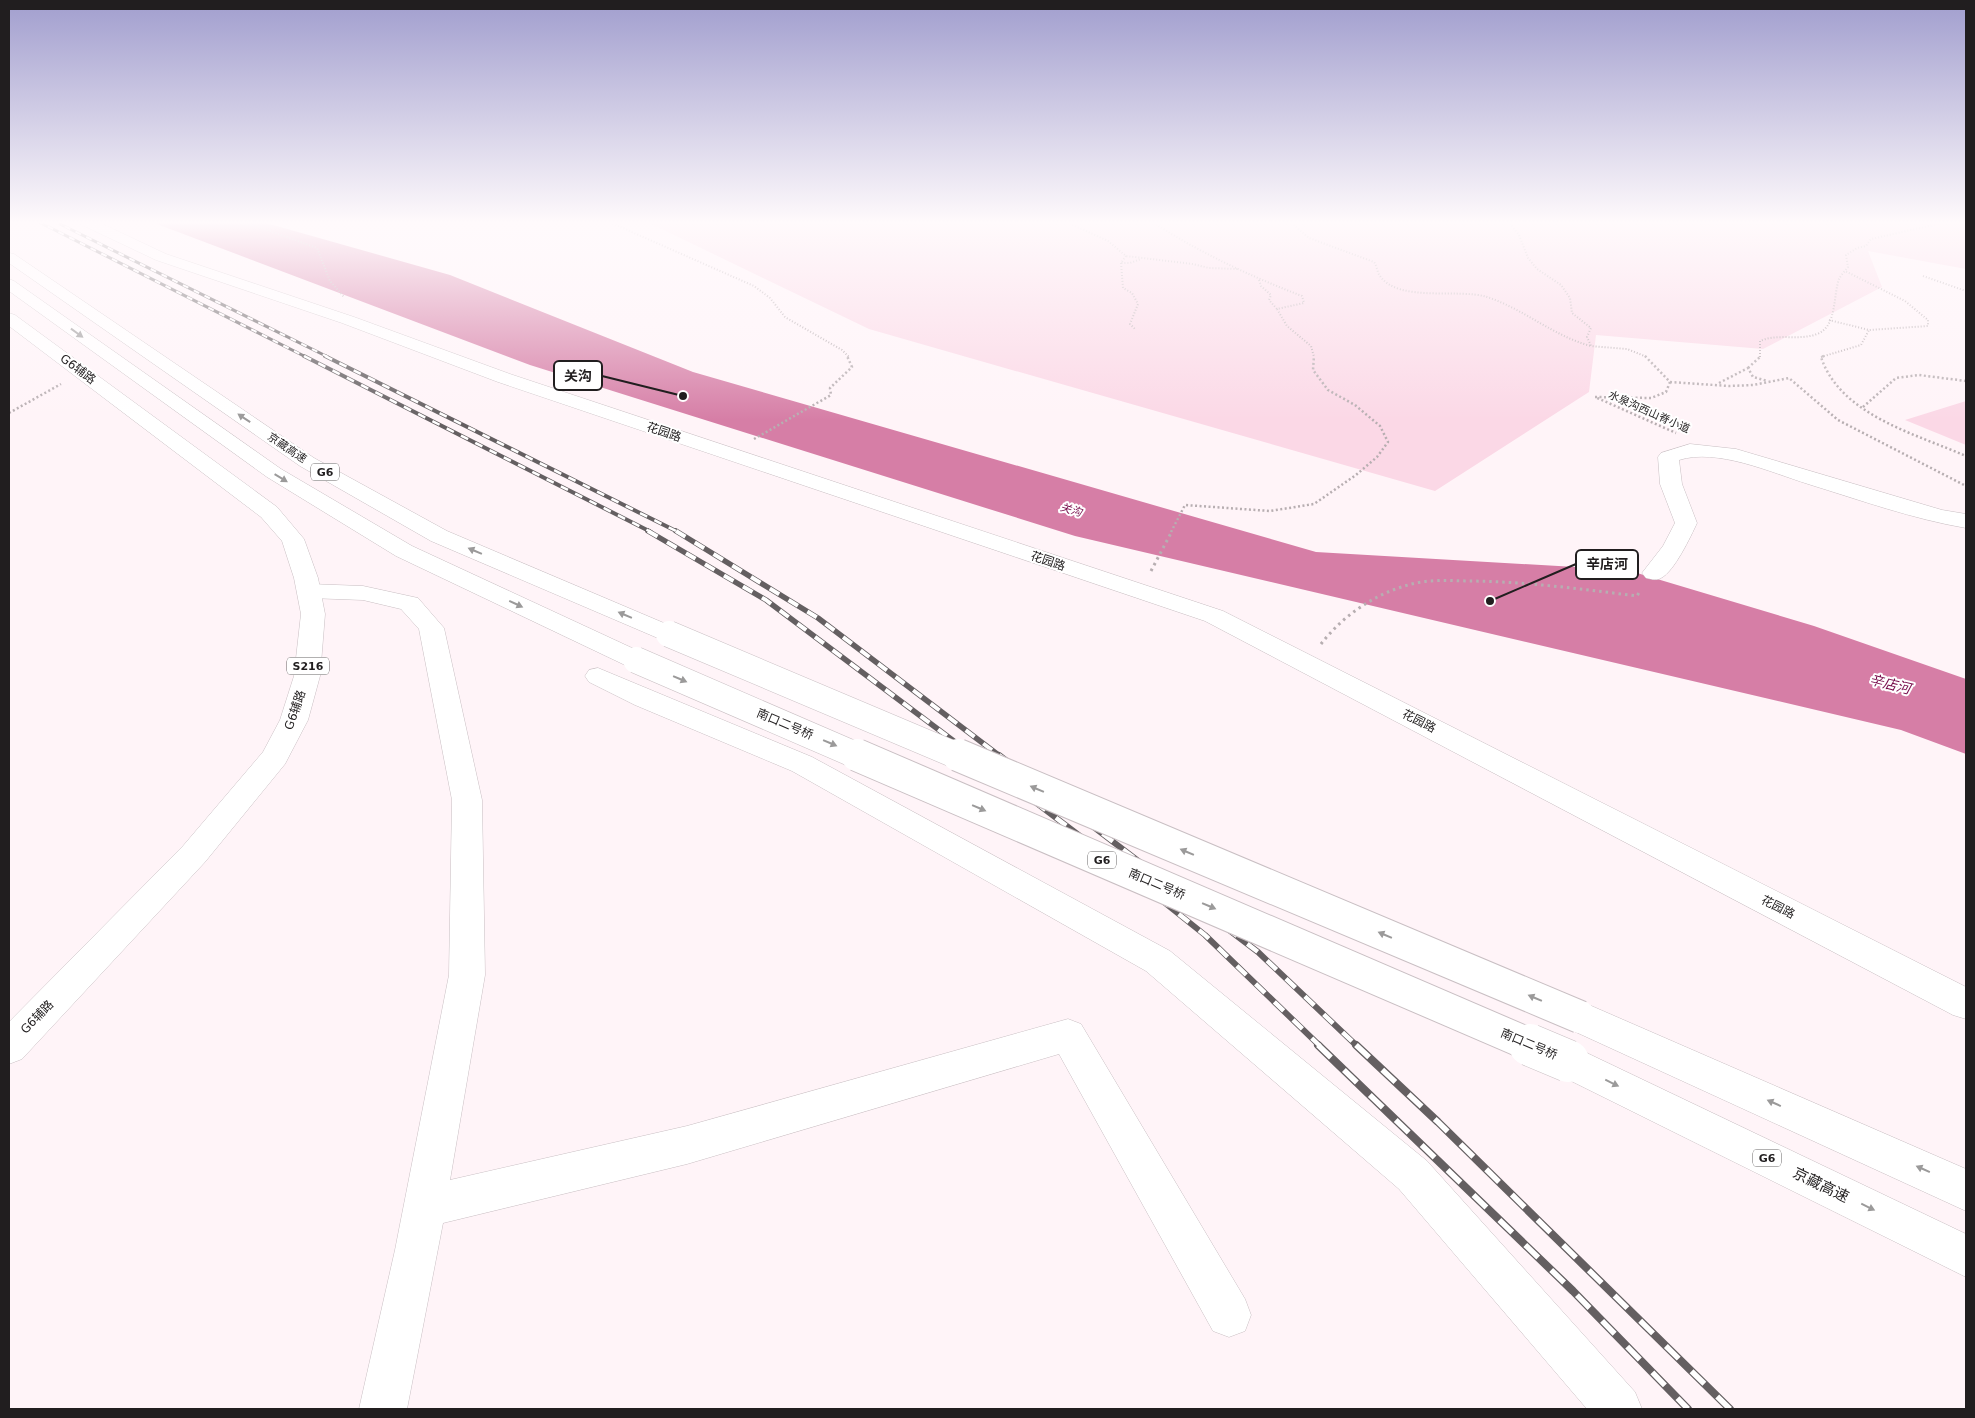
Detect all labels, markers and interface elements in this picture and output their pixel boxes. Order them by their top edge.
one-way arrow [70,328,84,338]
street label: G6辅路 [57,351,99,387]
callout: 关沟 [554,361,602,390]
text: 关沟 [564,368,592,384]
street label: 水泉沟西山脊小道 [1606,388,1692,436]
one-way arrow [237,413,250,423]
street label: 花园路 [645,420,683,444]
street label: 京藏高速 [265,430,309,466]
road number: G6 [311,464,339,481]
one-way arrow [274,473,287,482]
water label: 关沟 [1059,501,1084,520]
one-way arrow [468,547,482,555]
street label: 花园路 [1029,549,1067,573]
callout: 辛店河 [1576,550,1638,579]
text: 辛店河 [1586,556,1628,572]
one-way arrow [509,600,523,608]
one-way arrow [618,611,632,619]
road number: S216 [287,658,329,674]
water label: 辛店河 [1868,671,1915,698]
one-way arrow [673,676,688,684]
street label: G6辅路 [282,688,308,732]
street label: 南口二号桥 [755,706,815,742]
street label: 花园路 [1400,707,1438,735]
one-way arrow [823,740,837,748]
one-way arrow [1030,784,1044,792]
one-way arrow [972,804,986,812]
one-way arrow [1180,847,1194,855]
road number: G6 [1088,852,1116,868]
street label: 南口二号桥 [1127,866,1187,902]
street label: 花园路 [1759,893,1797,921]
one-way arrow [1202,903,1216,911]
one-way arrow [1378,930,1392,938]
one-way arrow [1528,993,1542,1001]
street label: G6辅路 [18,997,56,1037]
street label: 南口二号桥 [1499,1026,1559,1062]
one-way arrow [1605,1079,1619,1087]
one-way arrow [1767,1099,1781,1107]
road number: G6 [1753,1150,1781,1166]
street label: 京藏高速 [1790,1164,1852,1206]
one-way arrow [1916,1165,1930,1173]
one-way arrow [1861,1204,1875,1212]

